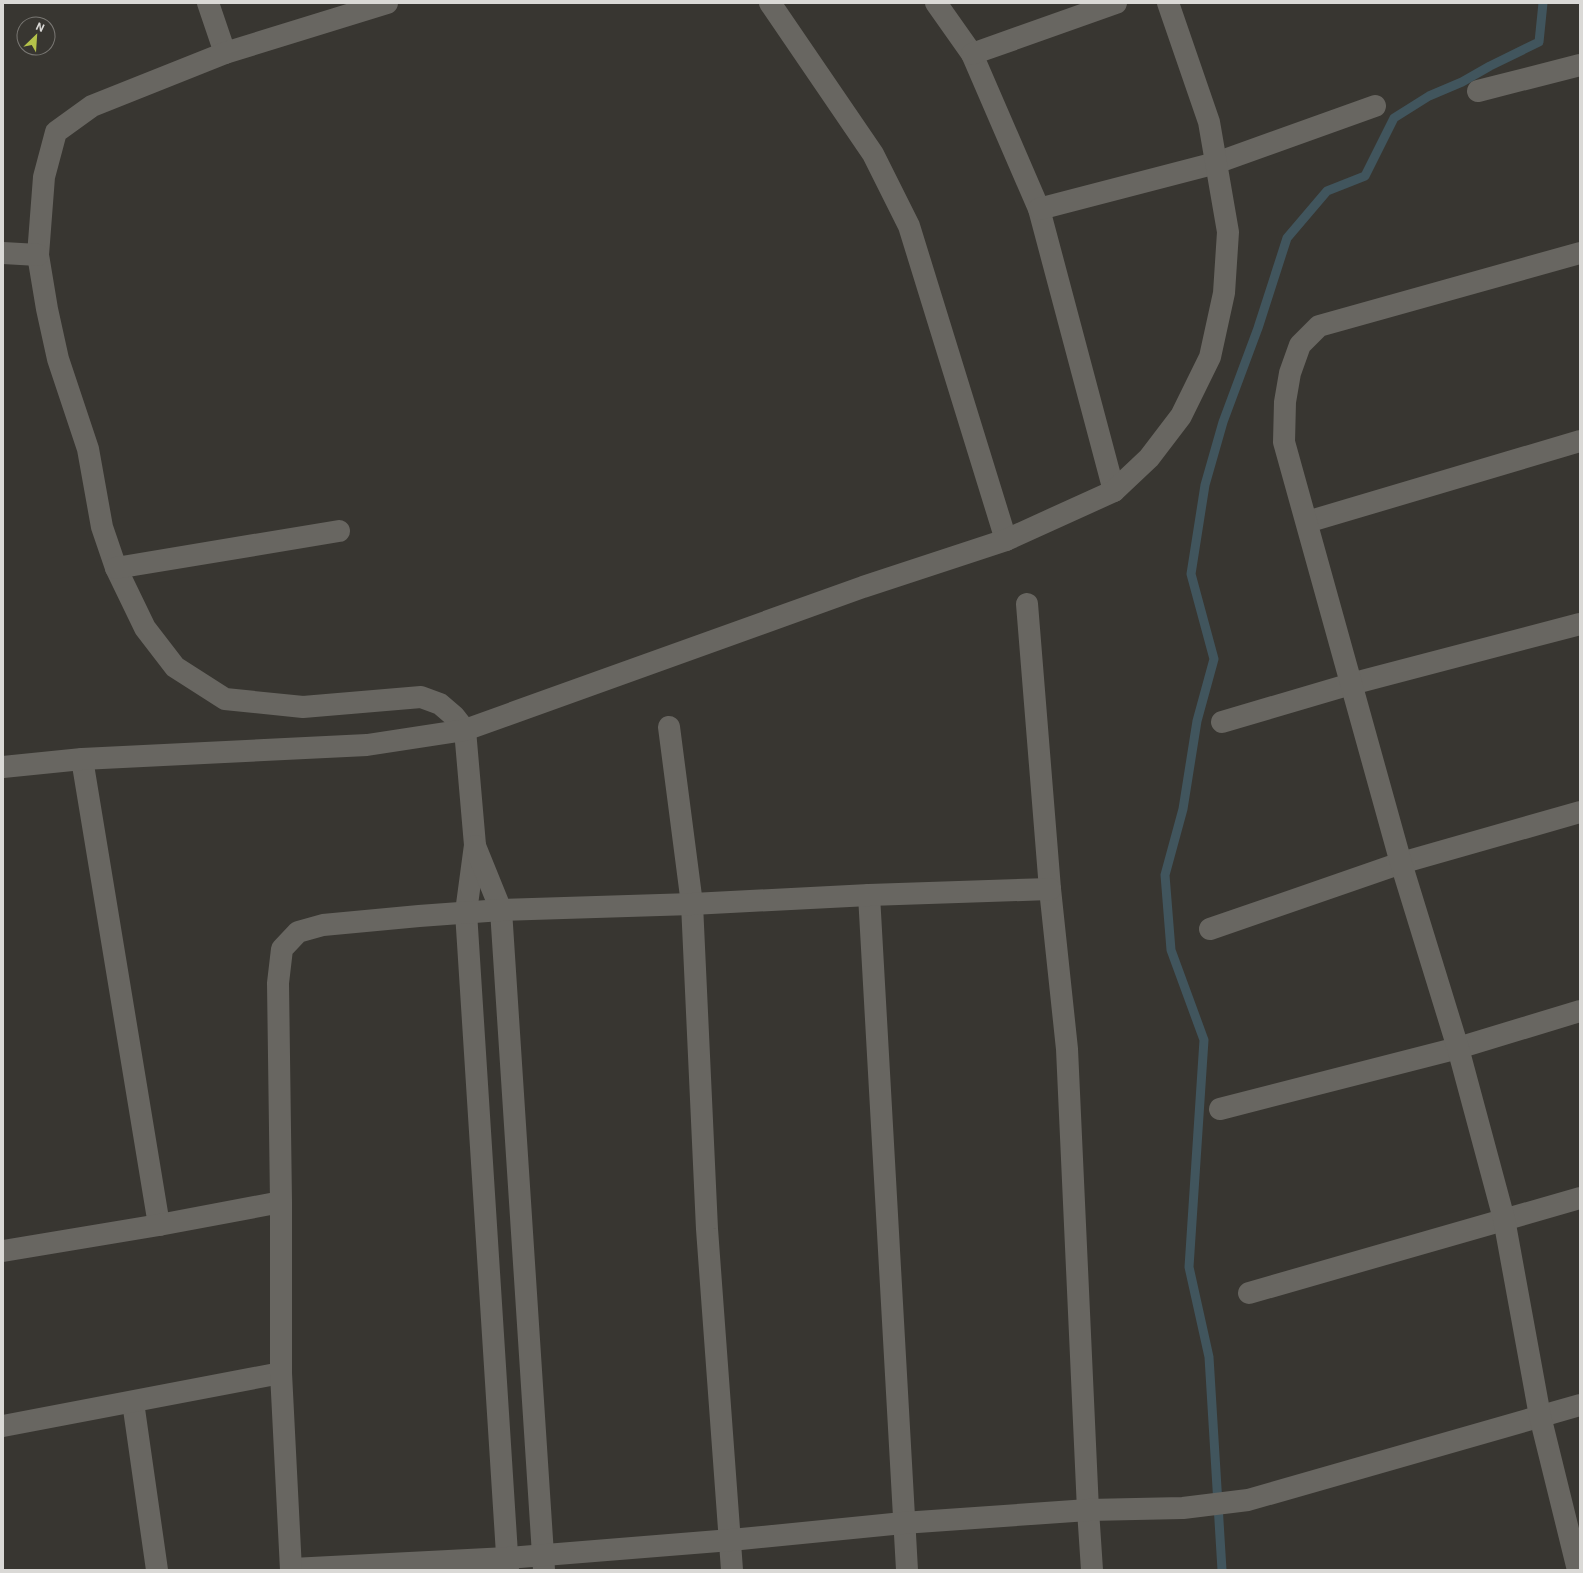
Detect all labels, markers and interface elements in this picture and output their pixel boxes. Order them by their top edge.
north arrow [16,16,56,56]
text: N [34,20,46,35]

